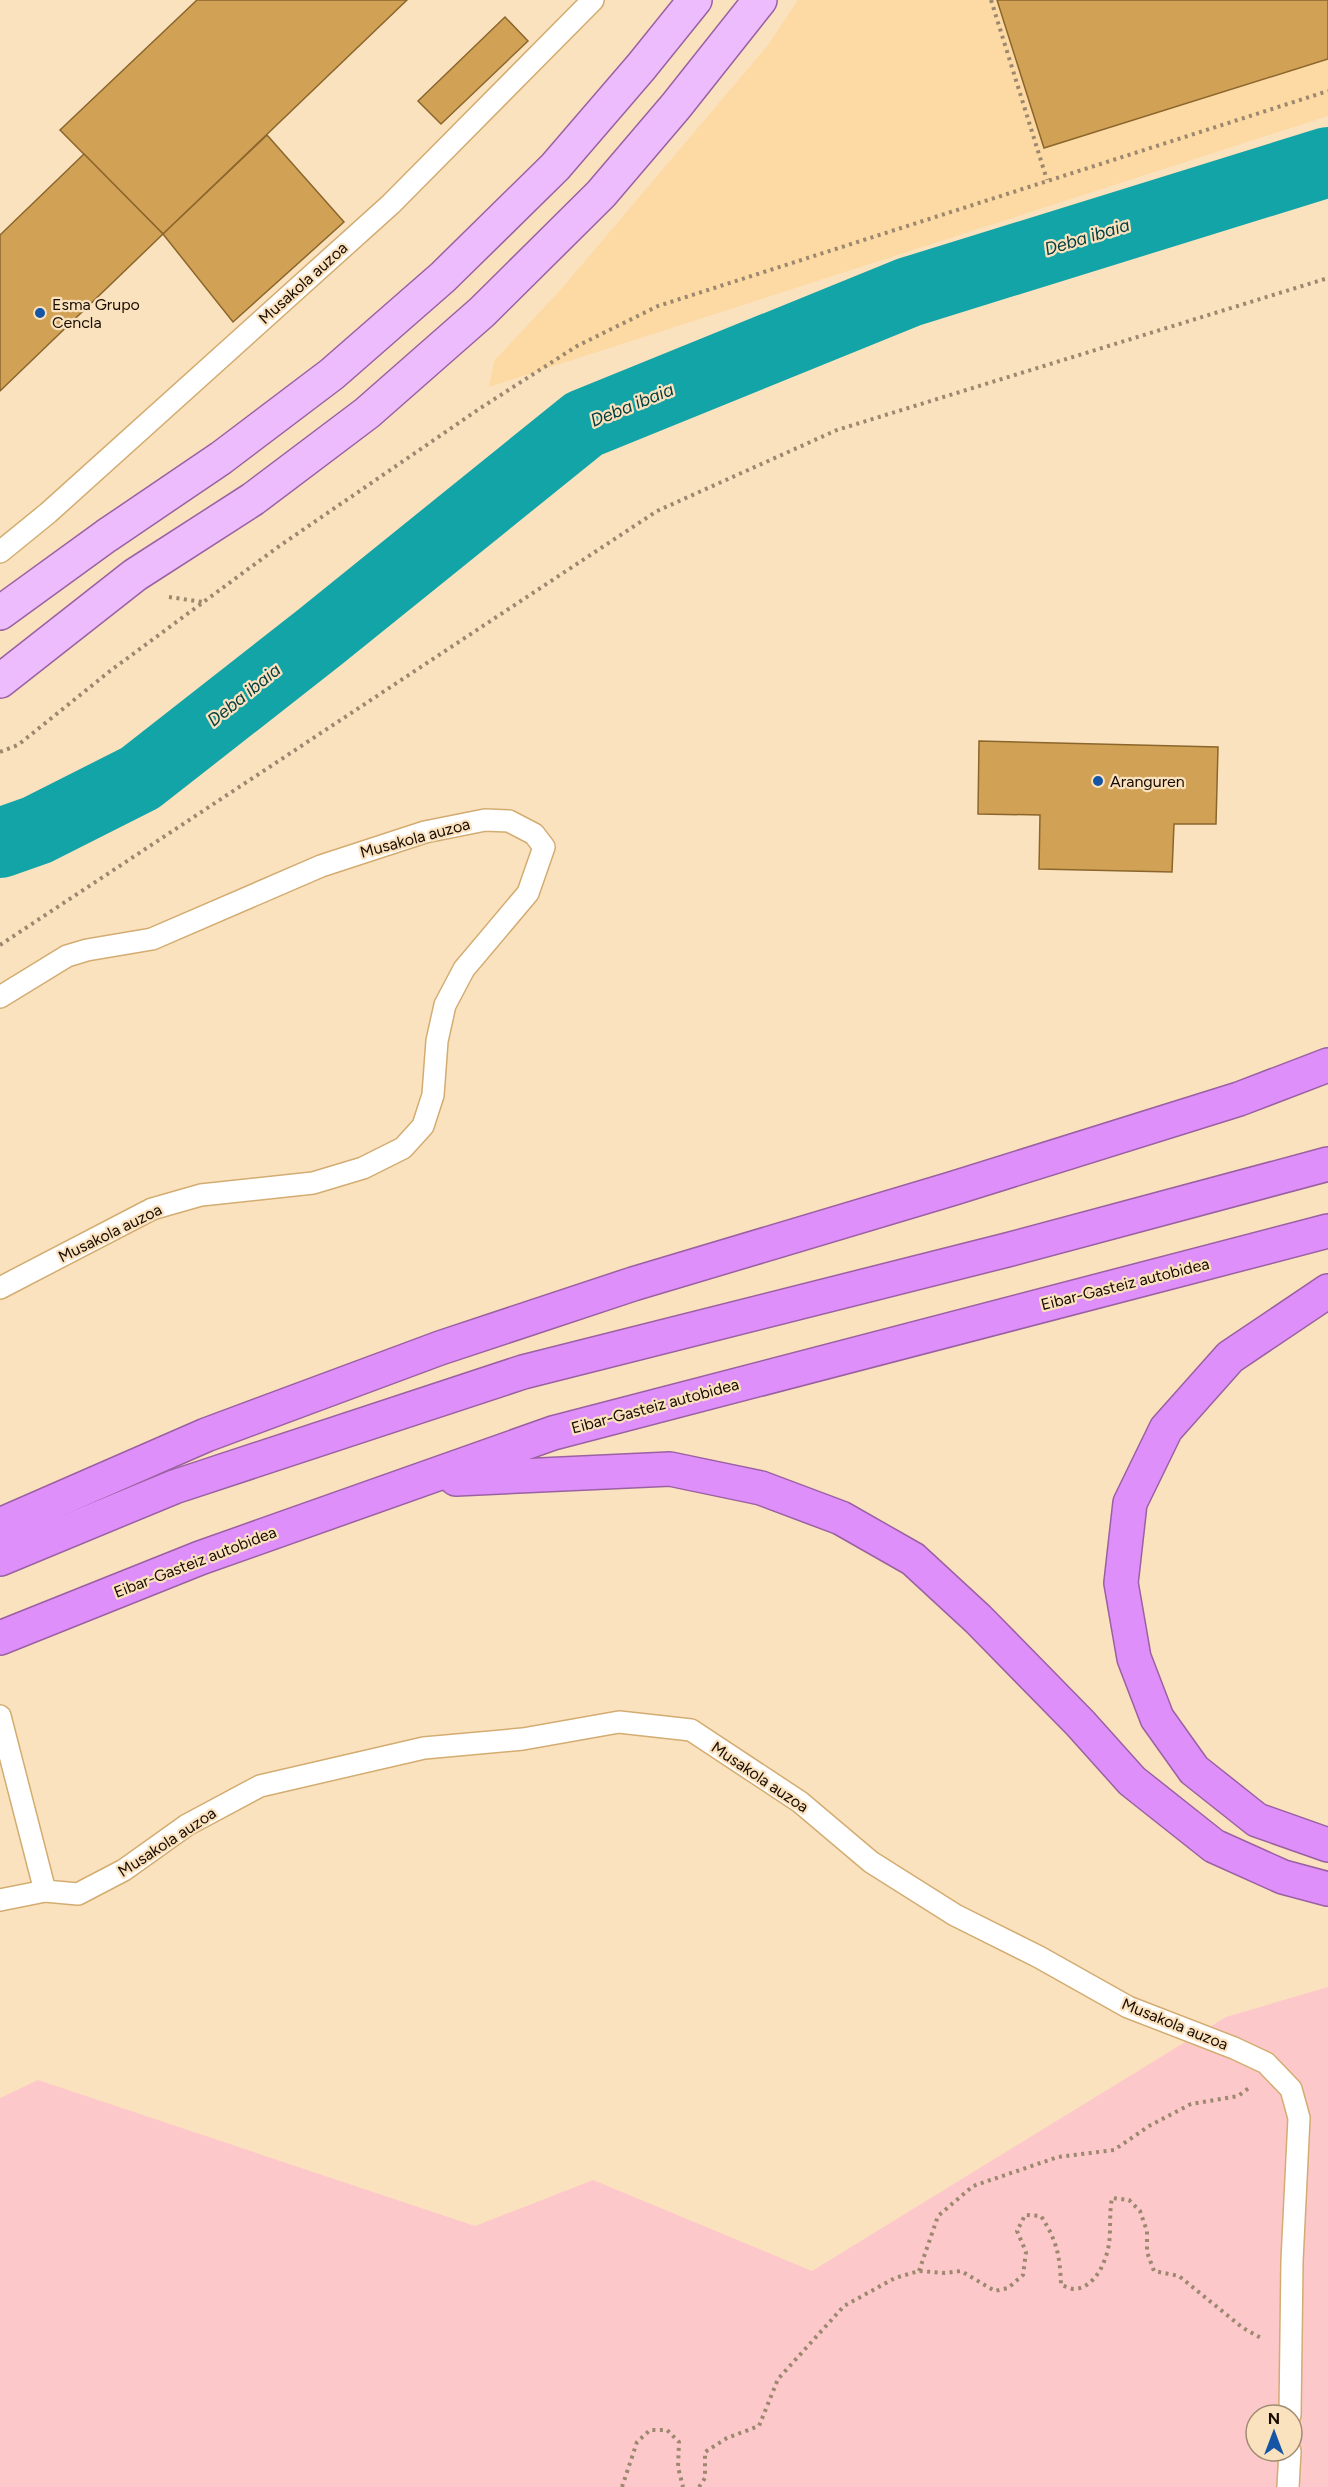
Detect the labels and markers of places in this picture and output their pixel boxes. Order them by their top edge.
place label: Esma Grupo Cencla [52,295,140,332]
marker: Esma Grupo Cencla [33,306,47,320]
place label: Aranguren [1110,772,1185,791]
marker: Aranguren [1091,774,1105,788]

